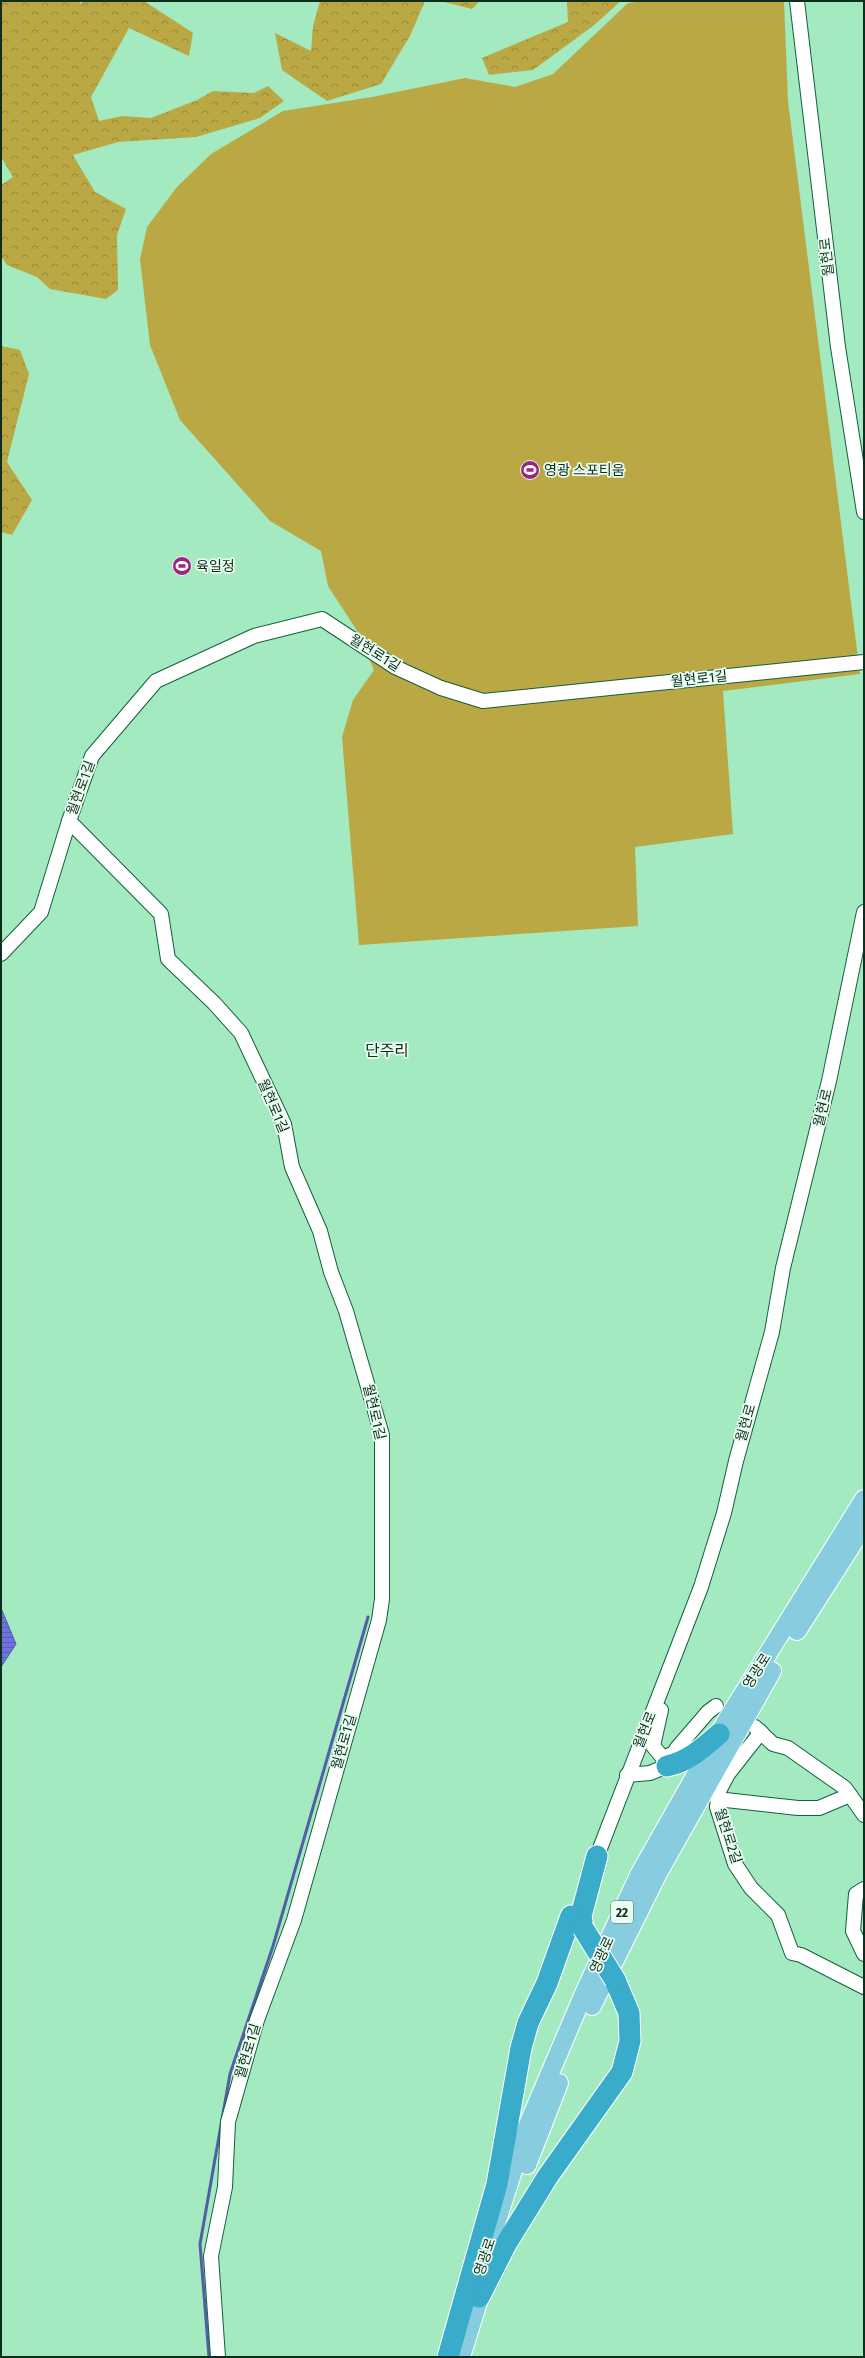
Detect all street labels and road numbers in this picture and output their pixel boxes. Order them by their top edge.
street label: 월현로 [817,237,837,277]
street label: 월현로1길 [346,631,404,675]
street label: 월현로1길 [670,668,728,690]
street label: 월현로1길 [63,758,99,818]
street label: 월현로1길 [254,1076,292,1136]
street label: 월현로 [810,1087,836,1129]
street label: 월현로1길 [359,1382,389,1442]
street label: 월현로 [733,1402,760,1444]
street label: 영광로 [740,1650,775,1692]
street label: 월현로 [630,1709,660,1751]
street label: 월현로1길 [328,1712,360,1772]
street label: 월현로2길 [711,1806,745,1866]
road number: 22 [611,1901,633,1923]
street label: 영광로 [586,1934,618,1976]
street label: 월현로1길 [232,2021,264,2081]
street label: 영광로 [471,2236,499,2278]

